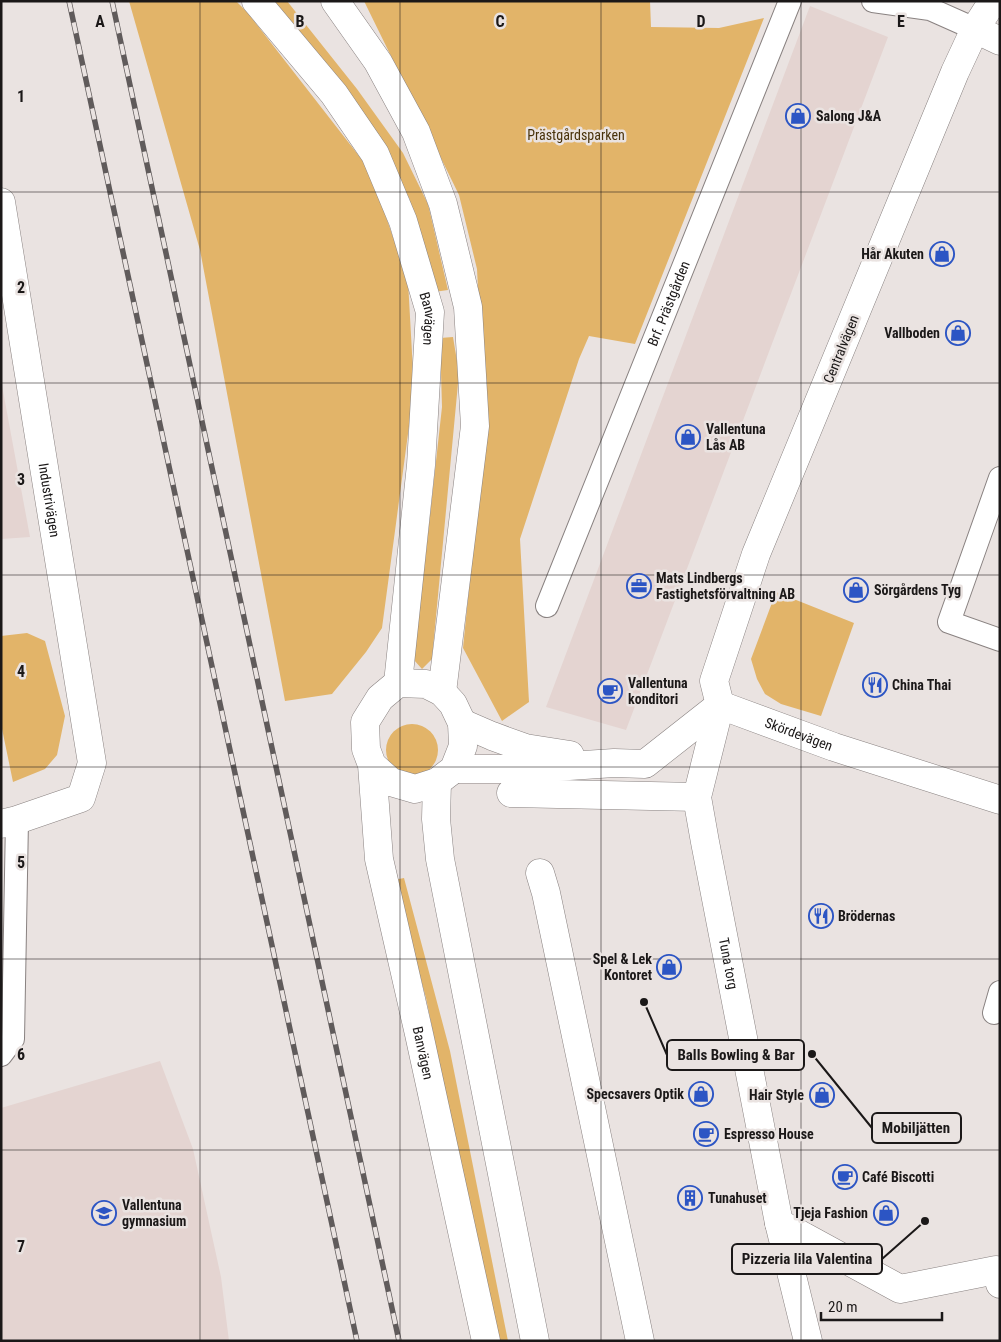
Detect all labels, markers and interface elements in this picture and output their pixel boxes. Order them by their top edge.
text: A [95,12,105,31]
text: B [296,12,305,31]
text: C [495,12,505,31]
text: D [696,12,706,31]
text: E [897,12,905,31]
text: 1 [17,87,25,106]
shop icon: Salong J&A [785,103,811,129]
place label: Salong J&A [816,108,882,124]
park label: Prästgårdsparken [527,127,625,143]
shop icon: Hår Akuten [929,241,955,267]
place label: Hår Akuten [861,246,924,262]
street label: Brf. Prästgården [644,259,693,348]
text: 2 [17,278,25,297]
street label: Banvägen [416,290,438,346]
street label: Centralvägen [820,313,862,385]
shop icon: Vallboden [945,320,971,346]
place label: Vallboden [884,325,940,341]
place label: Vallentuna Lås AB [706,421,766,453]
shop icon: Vallentuna Lås AB [675,424,701,450]
street label: Industrivägen [35,462,63,538]
text: 3 [17,470,25,489]
place label: Mats Lindbergs Fastighetsförvaltning AB [656,570,795,602]
office icon: Mats Lindbergs Fastighetsförvaltning AB [626,573,652,599]
shop icon: Sörgårdens Tyg [843,577,869,603]
place label: Sörgårdens Tyg [874,582,961,598]
text: 4 [17,662,25,681]
restaurant icon: China Thai [862,672,888,698]
place label: Vallentuna konditori [628,675,688,707]
place label: China Thai [892,677,951,693]
cafe icon: Vallentuna konditori [597,678,623,704]
street label: Skördevägen [763,714,835,754]
text: 5 [17,853,25,872]
restaurant icon: Brödernas [808,903,834,929]
place label: Brödernas [838,908,895,924]
street label: Tuna torg [716,936,741,991]
place label: Spel & Lek Kontoret [593,951,652,983]
shop icon: Spel & Lek Kontoret [656,954,682,980]
street label: Banvägen [410,1025,437,1081]
callout: Balls Bowling & Bar [667,1040,804,1070]
text: 6 [17,1045,25,1064]
text: Balls Bowling & Bar [677,1046,795,1064]
shop icon: Specsavers Optik [688,1081,714,1107]
shop icon: Hair Style [809,1082,835,1108]
place label: Specsavers Optik [587,1086,684,1102]
place label: Hair Style [749,1087,804,1103]
callout: Mobiljätten [872,1113,961,1143]
text: Mobiljätten [882,1119,950,1137]
cafe icon: Espresso House [693,1121,719,1147]
place label: Espresso House [724,1126,814,1142]
cafe icon: Café Biscotti [832,1164,858,1190]
place label: Café Biscotti [862,1169,934,1185]
building icon: Tunahuset [677,1185,703,1211]
place label: Tunahuset [708,1190,767,1206]
place label: Vallentuna gymnasium [122,1197,186,1229]
school or university icon: Vallentuna gymnasium [91,1200,117,1226]
shop icon: Tjeja Fashion [873,1200,899,1226]
place label: Tjeja Fashion [793,1205,868,1221]
text: 7 [17,1237,25,1256]
callout: Pizzeria lila Valentina [732,1244,882,1274]
text: Pizzeria lila Valentina [742,1250,872,1268]
scale bar [821,1290,942,1322]
text: 20 m [828,1298,858,1316]

